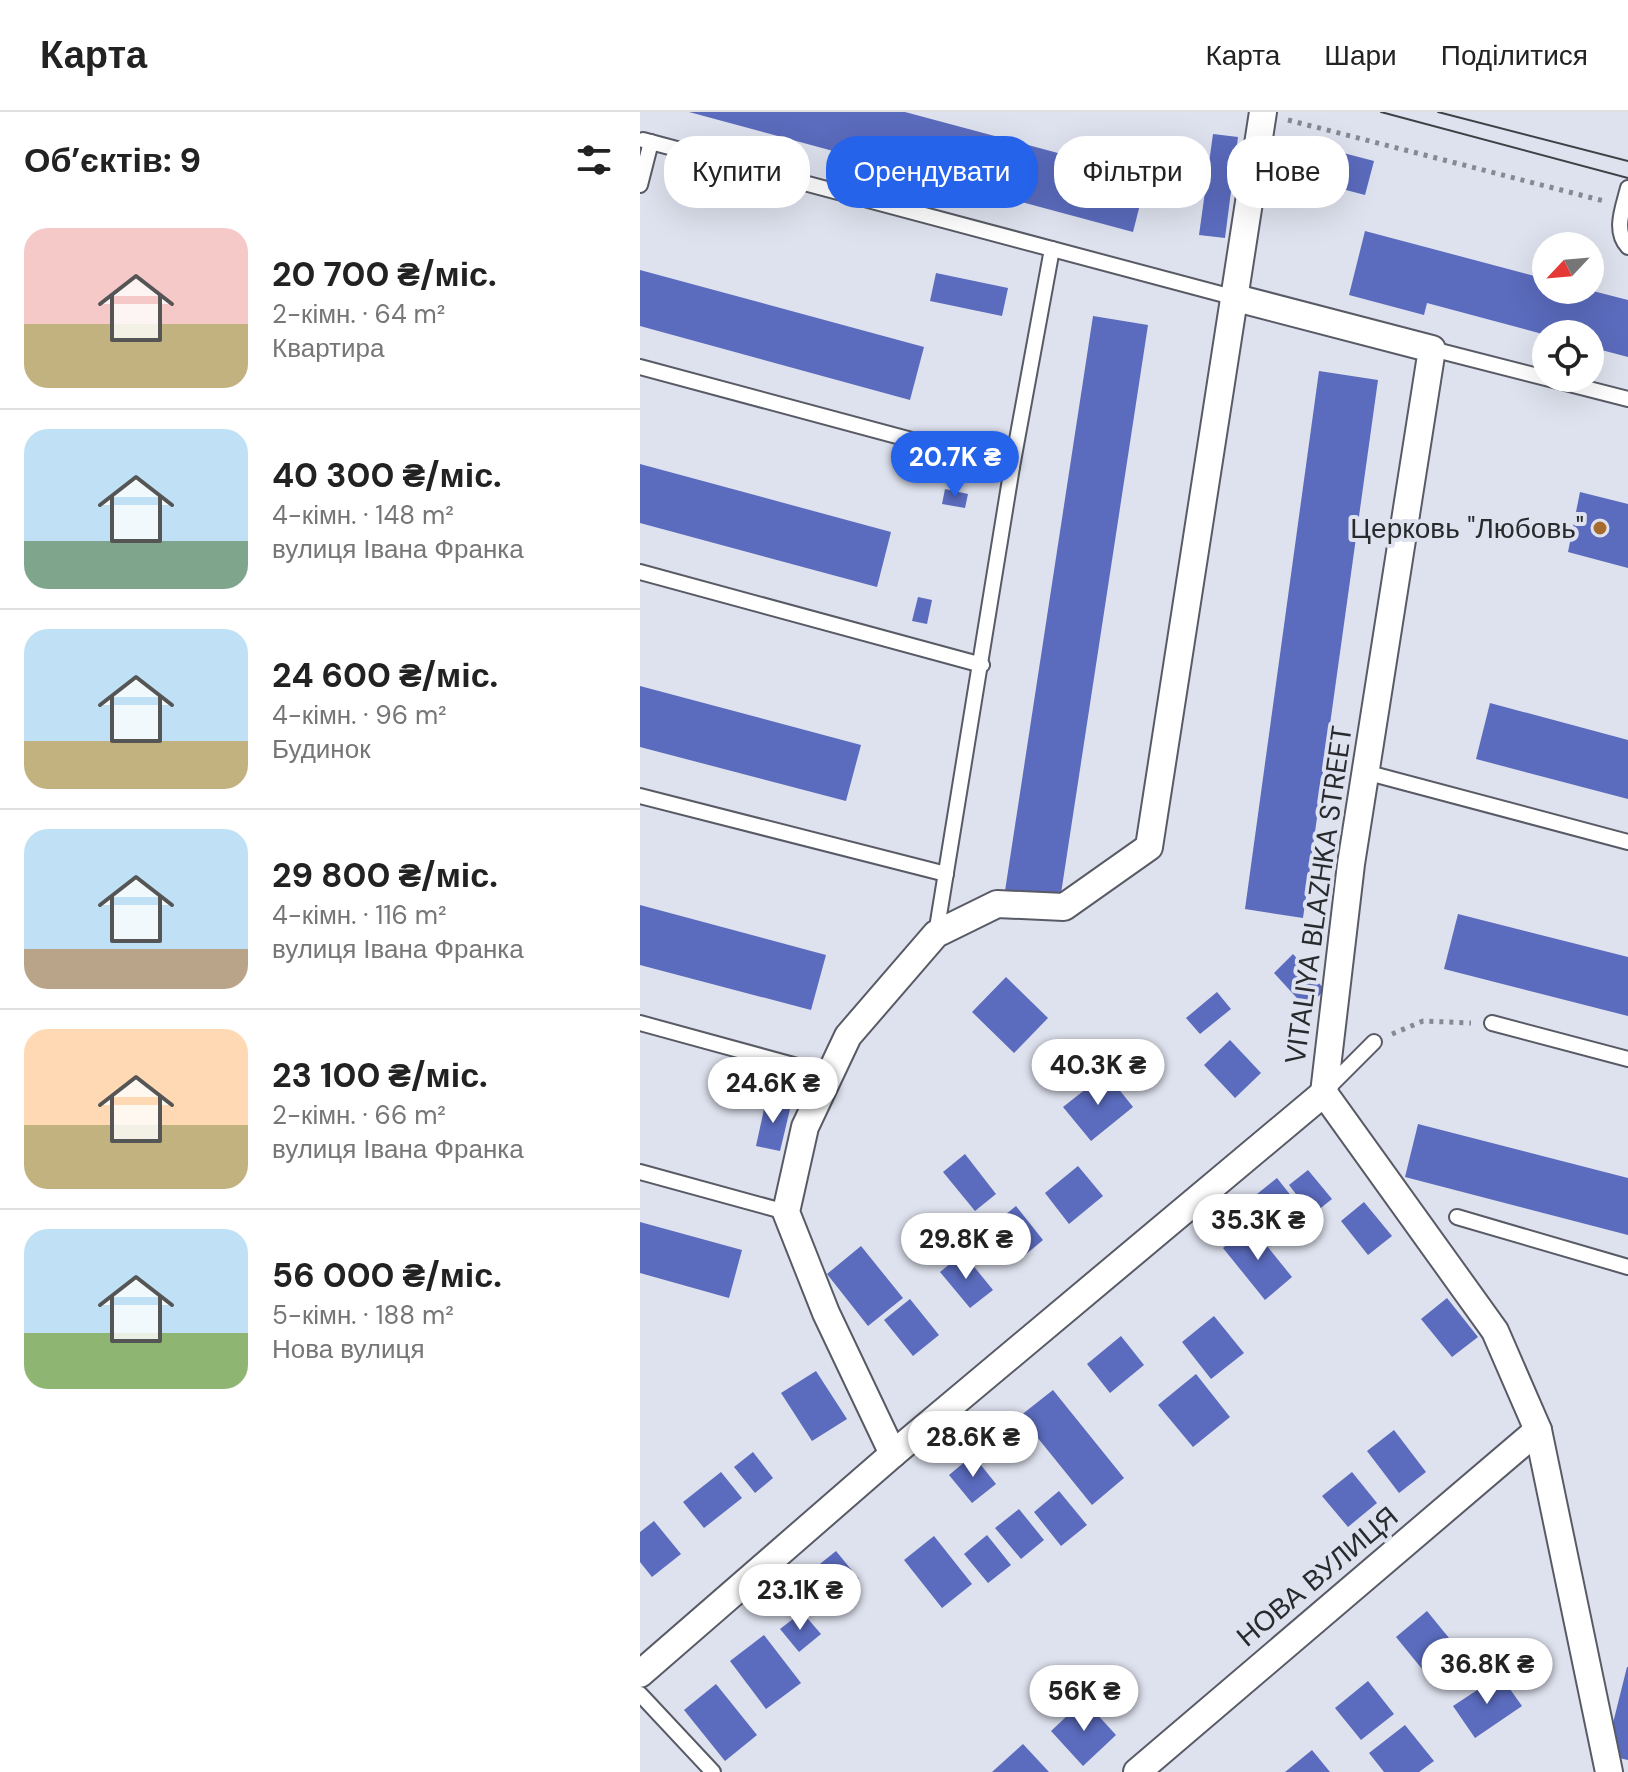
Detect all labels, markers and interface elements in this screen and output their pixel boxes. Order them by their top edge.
text: Карта [40,30,147,80]
text: Карта [1205,37,1280,74]
text: Шари [1324,37,1397,74]
text: Поділитися [1441,37,1588,74]
chip: Купити [664,136,810,208]
chip: Орендувати [826,136,1038,208]
chip: Фільтри [1054,136,1211,208]
chip: Нове [1227,136,1349,208]
text: Об’єктів: 9 [24,138,201,183]
icon: filters [572,138,616,182]
north arrow [1532,232,1604,304]
map controls [1532,232,1604,392]
text: 20 700 ₴/міс. [272,252,497,297]
icon: home [88,260,184,356]
text: 2-кімн. · 64 m² [272,297,445,331]
button: locate [1532,320,1604,392]
text: Квартира [272,331,384,365]
pin: 20.7K ₴ [881,431,1029,499]
text: 20.7K ₴ [909,440,1001,474]
text: 40 300 ₴/міс. [272,453,502,498]
icon: home [88,461,184,557]
text: 4-кімн. · 148 m² [272,498,454,532]
place label: Церковь "Любовь" [1350,510,1584,547]
marker: Церковь "Любовь" [1591,519,1609,537]
text: вулиця Івана Франка [272,532,524,566]
text: 24 600 ₴/міс. [272,653,498,698]
icon: home [88,661,184,757]
text: 4-кімн. · 96 m² [272,698,447,732]
street label: VITALIYA BLAZHKA STREET [1276,724,1361,1067]
text: Будинок [272,732,371,766]
text: 29 800 ₴/міс. [272,853,498,898]
icon: home [88,861,184,957]
text: 4-кімн. · 116 m² [272,898,447,932]
text: вулиця Івана Франка [272,932,524,966]
pin: 40.3K ₴ [1024,1039,1172,1107]
text: 40.3K ₴ [1050,1048,1146,1082]
text: 23 100 ₴/міс. [272,1053,488,1098]
pin: 24.6K ₴ [699,1057,847,1125]
icon: home [88,1061,184,1157]
text: 24.6K ₴ [726,1066,820,1100]
text: 2-кімн. · 66 m² [272,1098,446,1132]
text: вулиця Івана Франка [272,1132,524,1166]
pin: 35.3K ₴ [1184,1194,1332,1262]
text: 35.3K ₴ [1211,1203,1305,1237]
pin: 29.8K ₴ [892,1213,1040,1281]
text: 29.8K ₴ [919,1222,1013,1256]
text: 56 000 ₴/міс. [272,1253,502,1298]
icon: home [88,1261,184,1357]
text: 5-кімн. · 188 m² [272,1298,454,1332]
text: Нова вулиця [272,1332,424,1366]
pin: 28.6K ₴ [899,1411,1047,1479]
text: 28.6K ₴ [926,1420,1020,1454]
street label: НОВА ВУЛИЦЯ [1229,1498,1406,1655]
pin: 23.1K ₴ [726,1564,874,1632]
text: 23.1K ₴ [757,1573,843,1607]
pin: 36.8K ₴ [1413,1638,1561,1706]
text: 36.8K ₴ [1440,1647,1534,1681]
pin: 56K ₴ [1028,1665,1140,1733]
text: 56K ₴ [1047,1674,1121,1708]

